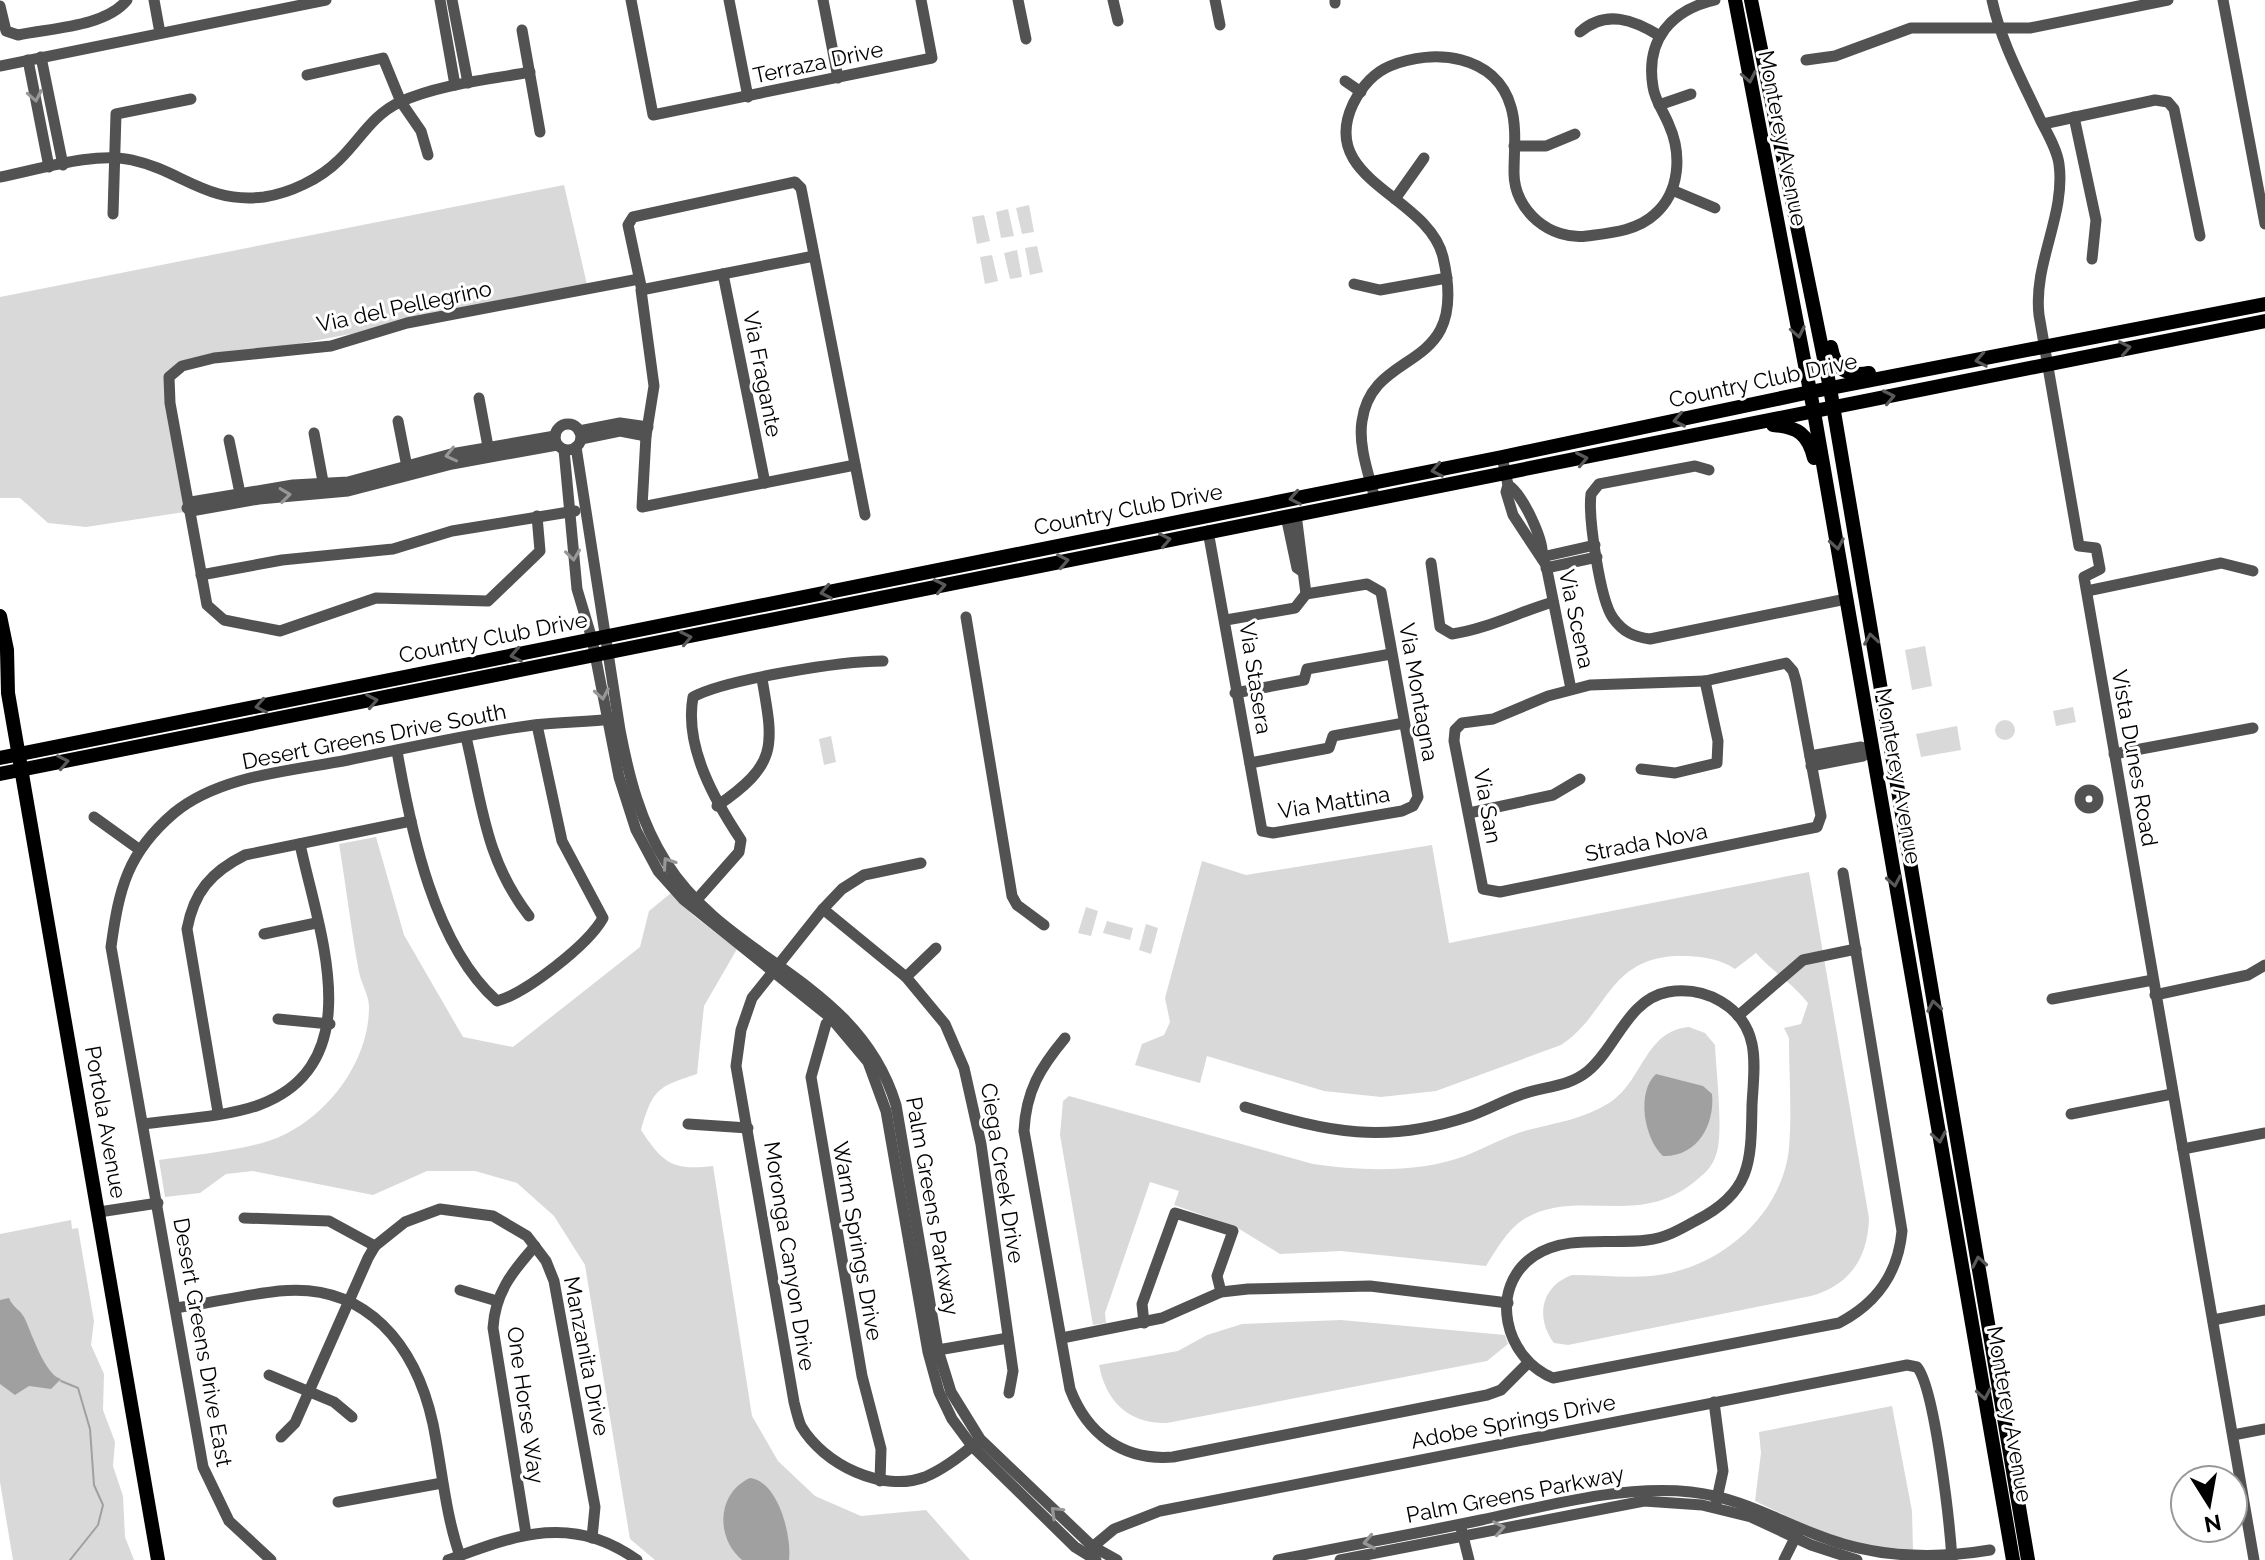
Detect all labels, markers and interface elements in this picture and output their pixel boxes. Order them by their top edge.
street label: Terraza Drive [751,36,885,88]
street label: Monterey Avenue [1753,48,1813,228]
one-way arrow [1740,70,1757,83]
one-way arrow [26,88,43,102]
street label: Via del Pellegrino [314,275,494,337]
street label: Via Fragante [738,309,788,439]
one-way arrow [1789,325,1806,339]
one-way arrow [2118,340,2132,357]
street label: Country Club Drive [1666,347,1860,413]
one-way arrow [1975,351,1988,368]
one-way arrow [1882,389,1895,406]
one-way arrow [1672,411,1686,428]
one-way arrow [444,446,458,463]
one-way arrow [1575,451,1589,468]
one-way arrow [1430,461,1444,478]
street label: Country Club Drive [1031,478,1225,540]
one-way arrow [279,487,292,504]
one-way arrow [1288,489,1302,506]
one-way arrow [1157,532,1171,549]
one-way arrow [1827,537,1844,551]
one-way arrow [565,549,582,562]
one-way arrow [1056,553,1069,570]
street label: Via Scena [1554,567,1600,671]
one-way arrow [934,578,947,595]
one-way arrow [820,583,833,600]
street label: Country Club Drive [396,606,590,668]
street label: Via Stasera [1234,620,1278,736]
street label: Via Montagna [1394,621,1444,763]
one-way arrow [678,630,692,647]
one-way arrow [1864,633,1881,646]
one-way arrow [509,645,522,662]
street label: Vista Dunes Road [2107,668,2163,848]
street label: Monterey Avenue [1871,686,1927,866]
one-way arrow [593,687,610,700]
one-way arrow [365,693,378,710]
one-way arrow [255,697,268,714]
street label: Desert Greens Drive South [240,698,508,774]
one-way arrow [56,754,69,771]
street label: Via San [1469,767,1507,845]
street label: Via Mattina [1276,780,1392,824]
street label: Strada Nova [1582,817,1710,867]
one-way arrow [663,858,678,872]
one-way arrow [1885,874,1902,888]
one-way arrow [1927,999,1944,1013]
street label: Portola Avenue [80,1044,132,1200]
street label: Ciega Creek Drive [976,1081,1030,1265]
street label: Palm Greens Parkway [901,1095,965,1317]
one-way arrow [1929,1131,1946,1144]
street label: Moronga Canyon Drive [759,1139,821,1373]
street label: Warm Springs Drive [828,1139,888,1343]
street label: Desert Greens Drive East [168,1215,238,1469]
one-way arrow [1972,1255,1989,1269]
street label: Manzanita Drive [559,1274,615,1438]
street label: Monterey Avenue [1982,1324,2038,1504]
street label: One Horse Way [502,1325,550,1485]
one-way arrow [1974,1387,1991,1400]
street label: Adobe Springs Drive [1408,1388,1618,1454]
street label: Palm Greens Parkway [1404,1460,1626,1528]
north arrow [2169,1464,2249,1544]
one-way arrow [1051,1507,1065,1521]
text: N [2202,1509,2224,1538]
one-way arrow [1492,1520,1505,1537]
one-way arrow [1363,1533,1376,1550]

